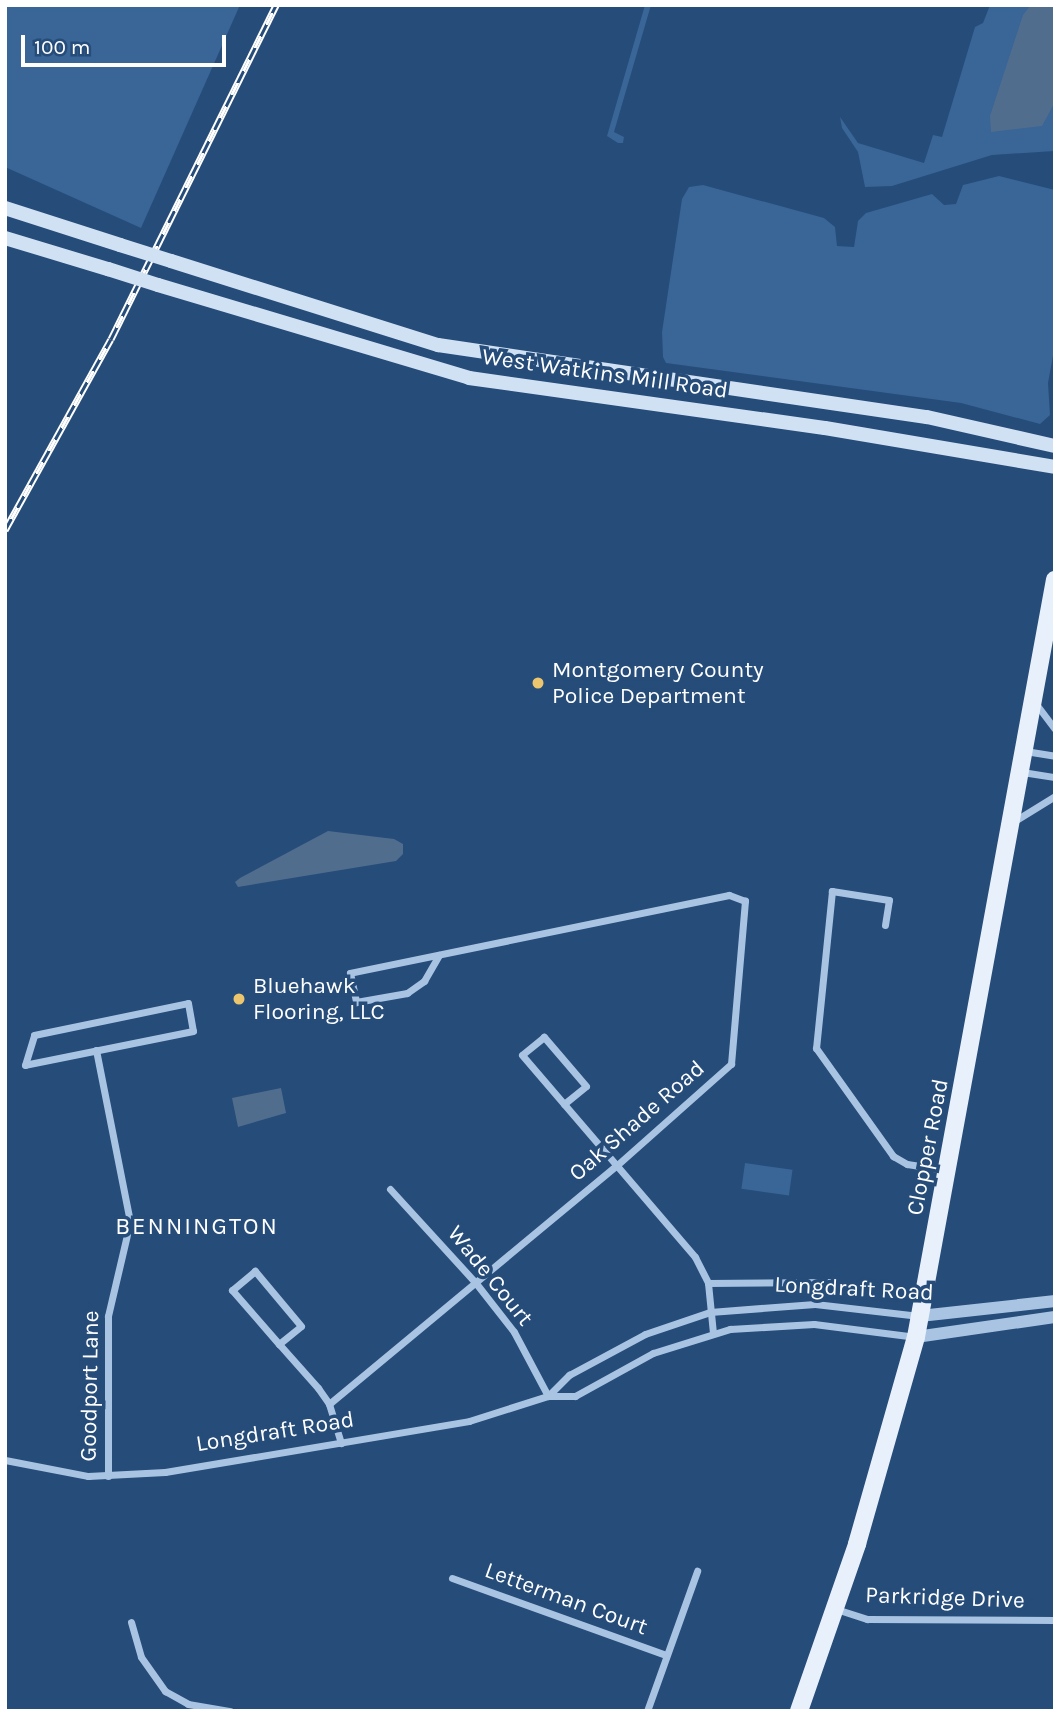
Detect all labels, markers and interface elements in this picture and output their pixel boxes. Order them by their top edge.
scale bar [24,21,229,65]
text: 100 m [34,35,91,59]
street label: West Watkins Mill Road [480,343,730,405]
place label: Montgomery County Police Department [552,656,764,710]
marker: Montgomery County Police Department [530,675,546,691]
place label: Bluehawk Flooring, LLC [253,972,385,1026]
marker: Bluehawk Flooring, LLC [231,991,247,1007]
street label: Oak Shade Road [564,1055,710,1187]
street label: Clopper Road [901,1076,955,1218]
district label: BENNINGTON [116,1213,278,1241]
street label: Wade Court [441,1220,539,1332]
street label: Longdraft Road [774,1271,934,1307]
street label: Goodport Lane [75,1310,105,1462]
street label: Longdraft Road [194,1406,356,1458]
street label: Letterman Court [481,1557,651,1641]
street label: Parkridge Drive [865,1581,1025,1615]

